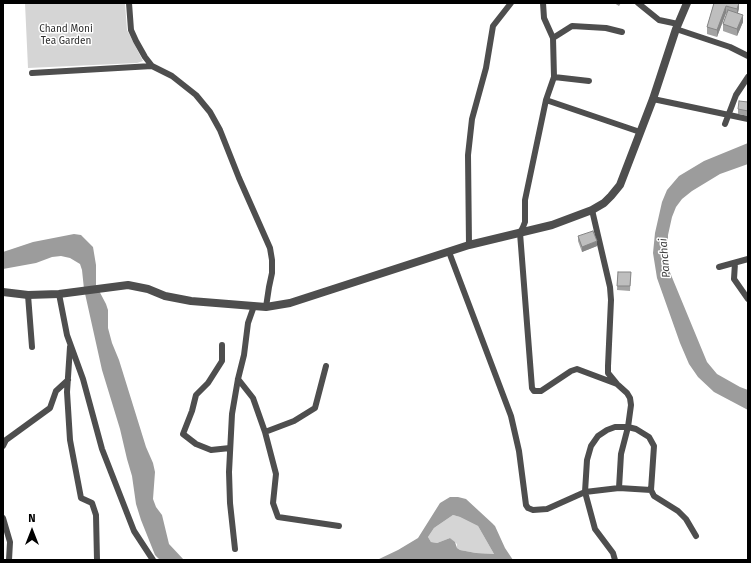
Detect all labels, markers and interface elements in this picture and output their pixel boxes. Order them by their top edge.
park label: Chand Moni Tea Garden [39,23,93,46]
water label: Panchai [657,238,673,278]
north arrow [12,511,52,551]
text: N [28,512,36,525]

